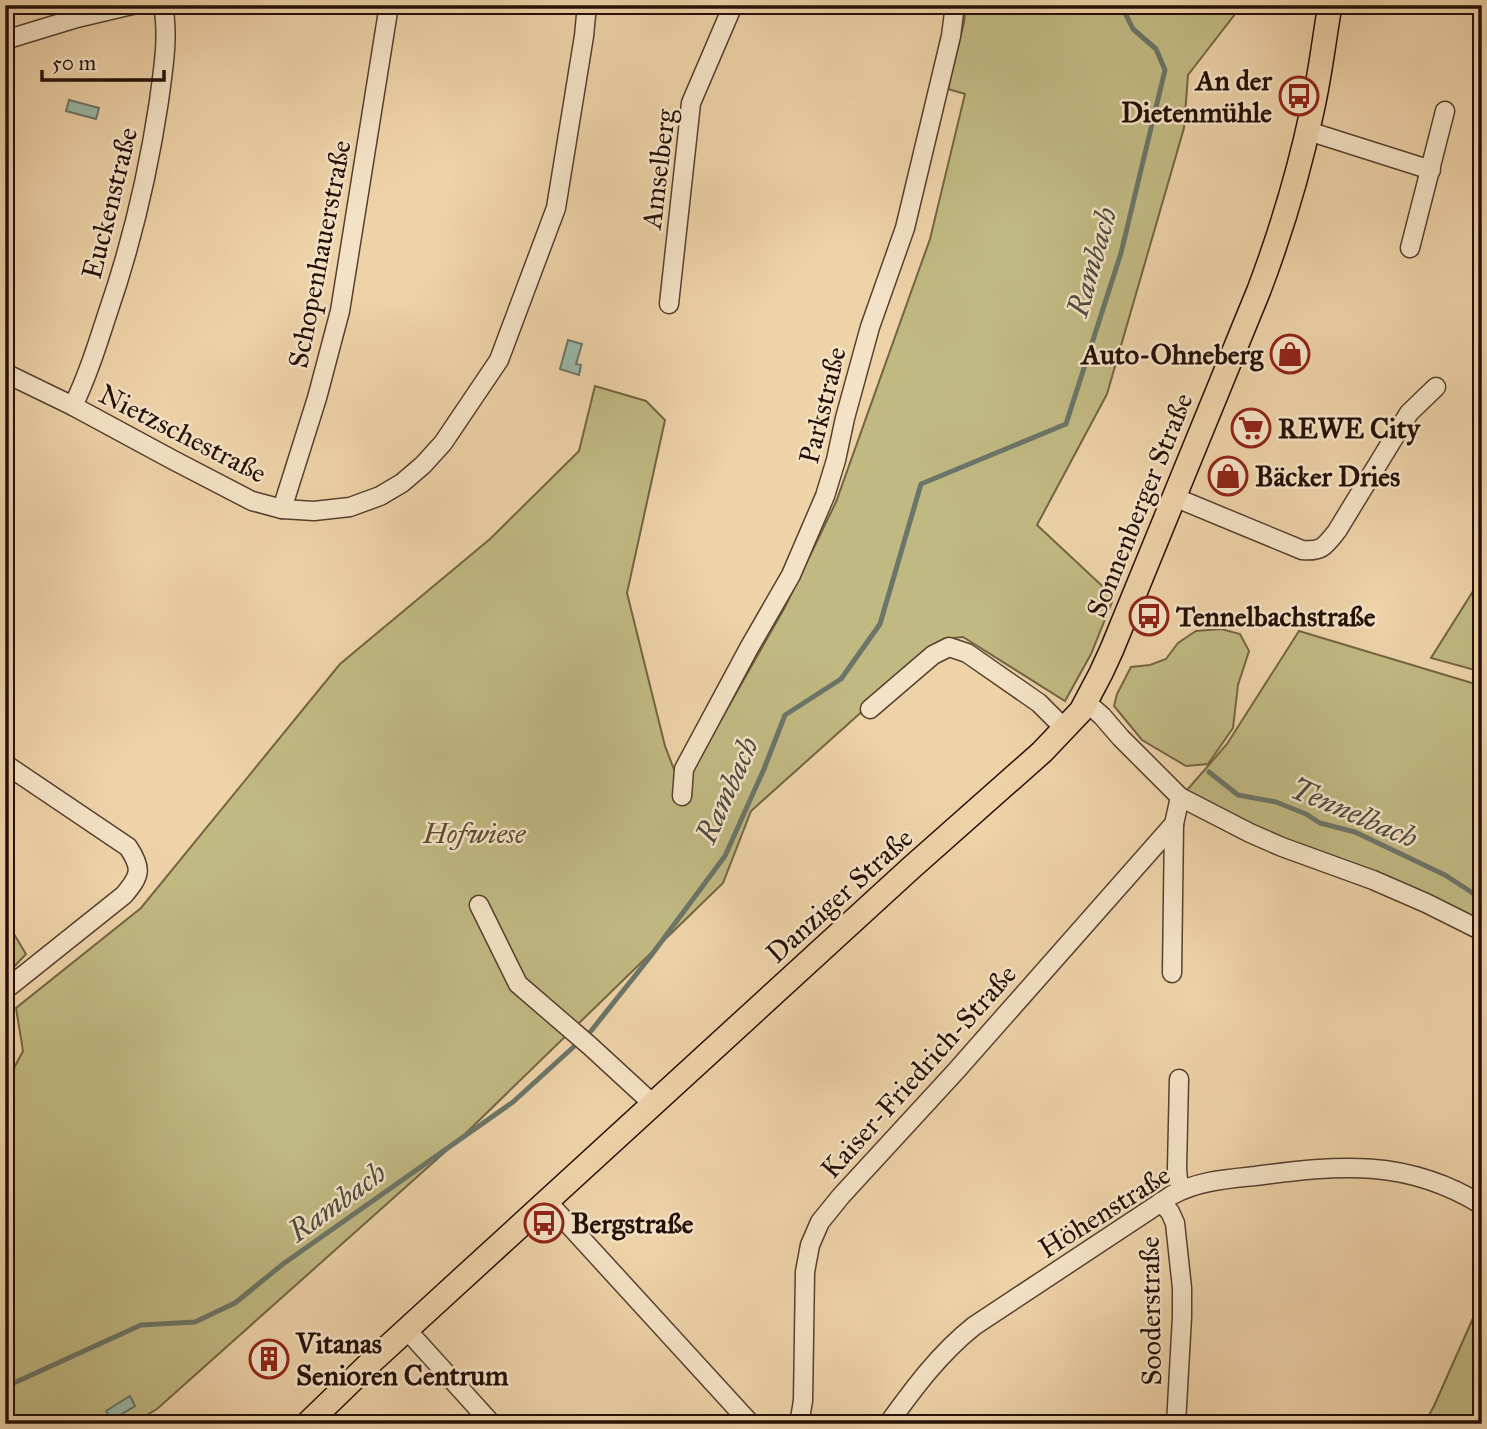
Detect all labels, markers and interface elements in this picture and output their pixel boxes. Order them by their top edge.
scale bar [42,38,164,82]
text: 50 m [52,50,97,76]
place label: An der Dietenmühle [1121,63,1272,130]
bus stop icon: An der Dietenmühle [1278,75,1320,117]
street label: Amselberg [634,106,683,232]
street label: Euckenstraße [74,124,145,283]
street label: Schopenhauerstraße [280,137,359,371]
water label: Rambach [1059,203,1125,322]
shop icon: Auto-Ohneberg [1269,333,1311,375]
place label: Auto-Ohneberg [1079,337,1264,372]
street label: Parkstraße [791,343,854,467]
street label: Nietzschestraße [93,376,272,491]
street label: Sonnenberger Straße [1078,388,1200,623]
supermarket icon: REWE City [1230,407,1272,449]
place label: REWE City [1278,411,1421,446]
shop icon: Bäcker Dries [1207,455,1249,497]
place label: Bäcker Dries [1255,459,1400,494]
bus stop icon: Tennelbachstraße [1128,595,1170,637]
place label: Tennelbachstraße [1176,599,1376,634]
water label: Rambach [687,731,766,849]
water label: Tennelbach [1285,770,1423,856]
park label: Hofwiese [422,816,526,851]
street label: Danziger Straße [759,820,920,970]
street label: Kaiser-Friedrich-Straße [813,957,1024,1186]
water label: Rambach [280,1154,393,1250]
street label: Höhenstraße [1032,1157,1177,1266]
bus stop icon: Bergstraße [523,1202,565,1244]
place label: Bergstraße [571,1206,694,1241]
street label: Sooderstraße [1132,1236,1169,1386]
place label: Vitanas Senioren Centrum [295,1326,509,1393]
building icon: Vitanas Senioren Centrum [248,1338,290,1380]

